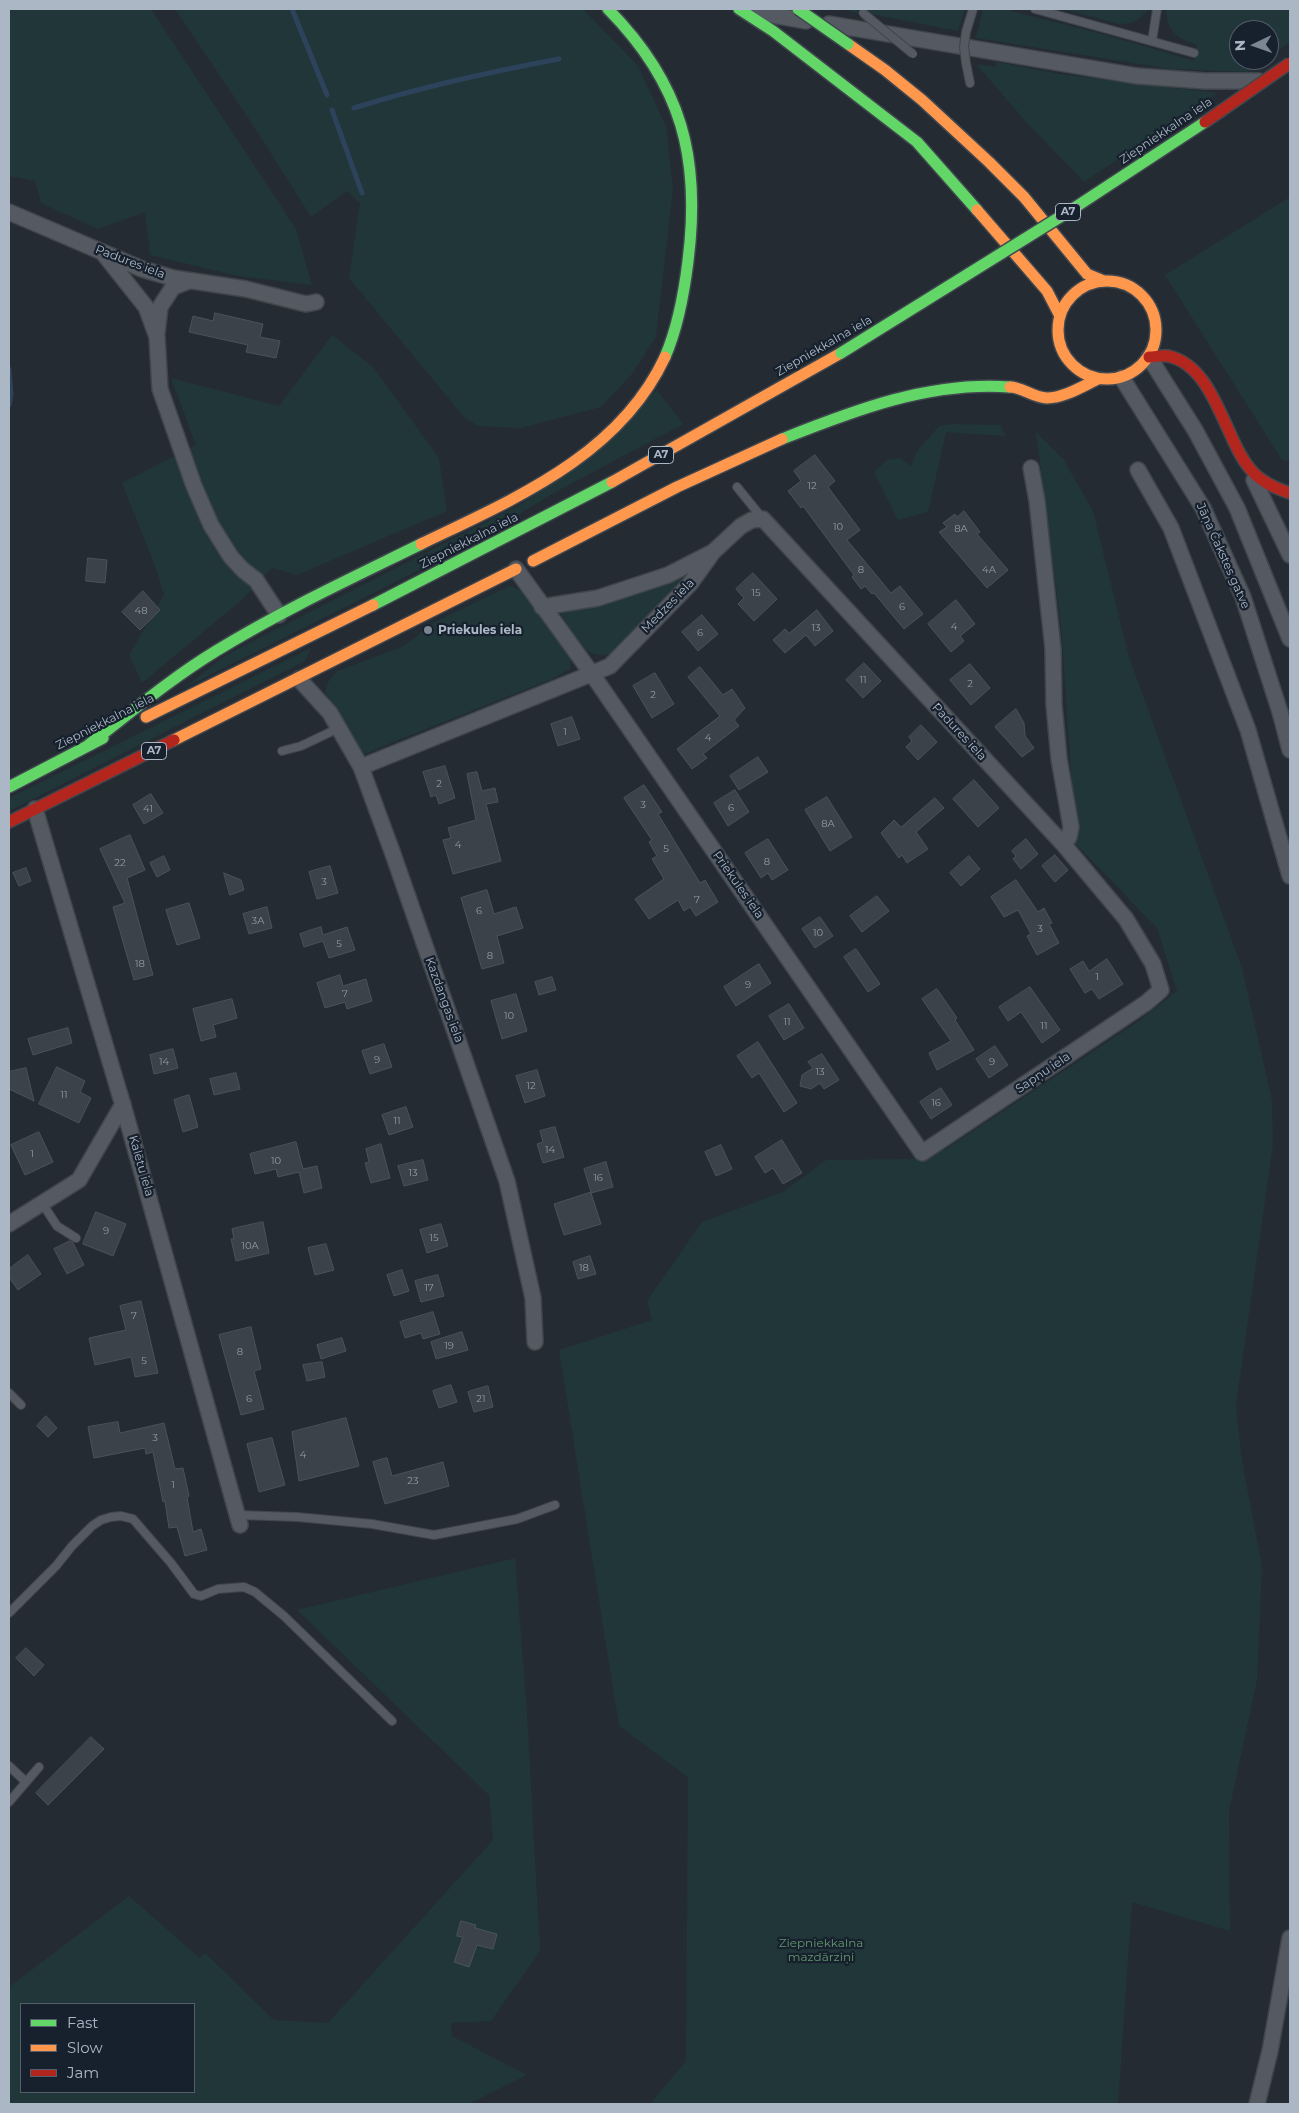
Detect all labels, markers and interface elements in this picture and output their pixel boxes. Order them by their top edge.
north arrow [1229,20,1279,70]
text: N [1231,40,1249,52]
street label: Ziepniekkalna iela [1117,95,1215,167]
road number: A7 [1056,203,1080,220]
street label: Padures iela [93,242,167,282]
street label: Ziepniekkalna iela [773,313,875,379]
road number: A7 [648,446,674,464]
house number: 12 [807,480,817,492]
street label: Jāņa Čakstes gatve [1193,501,1253,611]
street label: Ziepniekkalna iela [417,510,521,572]
house number: 10 [833,521,843,533]
house number: 8A [954,523,968,535]
house number: 8 [858,564,864,576]
house number: 4A [982,564,996,576]
street label: Medzes iela [639,576,697,636]
house number: 15 [751,587,761,599]
house number: 6 [899,601,905,613]
house number: 48 [134,605,148,617]
house number: 4 [951,621,957,633]
house number: 13 [811,622,821,634]
place label: Priekules iela [438,623,522,637]
marker: Priekules iela [422,624,434,636]
house number: 6 [697,627,703,639]
house number: 11 [859,674,867,686]
house number: 2 [967,678,973,690]
house number: 2 [650,689,656,701]
street label: Ziepniekkalna iela [53,691,157,753]
street label: Padures iela [929,700,989,764]
house number: 1 [563,726,567,738]
house number: 4 [705,732,711,744]
road number: A7 [142,742,166,759]
house number: 2 [436,778,442,790]
house number: 3 [640,799,646,811]
house number: 6 [728,802,734,814]
house number: 41 [143,803,153,815]
house number: 8A [821,818,835,830]
house number: 4 [455,839,461,851]
house number: 5 [663,843,669,855]
street label: Priekules iela [709,849,767,921]
house number: 8 [764,856,770,868]
house number: 22 [114,857,126,869]
house number: 3 [321,876,327,888]
house number: 7 [694,894,700,906]
house number: 6 [476,905,482,917]
house number: 3A [252,915,264,927]
house number: 3 [1037,923,1043,935]
house number: 10 [813,927,823,939]
house number: 5 [336,938,342,950]
house number: 8 [487,950,493,962]
street label: Kazdangas iela [422,955,466,1045]
house number: 18 [135,958,145,970]
house number: 1 [1095,971,1099,983]
house number: 9 [745,979,751,991]
house number: 7 [342,988,348,1000]
house number: 10 [504,1010,514,1022]
house number: 11 [783,1016,791,1028]
house number: 11 [1040,1020,1048,1032]
street label: Sapņu iela [1013,1050,1073,1096]
house number: 9 [374,1054,380,1066]
house number: 14 [159,1056,169,1068]
house number: 9 [989,1056,995,1068]
house number: 13 [815,1066,825,1078]
house number: 12 [526,1080,536,1092]
house number: 11 [60,1089,68,1101]
house number: 16 [931,1097,941,1109]
house number: 11 [393,1115,401,1127]
street label: Kalētu iela [125,1134,157,1198]
house number: 14 [545,1144,555,1156]
house number: 1 [30,1148,34,1160]
house number: 10 [271,1155,281,1167]
house number: 13 [408,1167,418,1179]
house number: 16 [593,1172,603,1184]
house number: 9 [103,1225,109,1237]
house number: 15 [429,1232,439,1244]
house number: 10A [241,1240,259,1252]
house number: 18 [579,1262,589,1274]
house number: 17 [424,1282,434,1294]
house number: 7 [131,1310,137,1322]
house number: 19 [444,1340,454,1352]
house number: 8 [237,1346,243,1358]
house number: 5 [141,1355,147,1367]
house number: 6 [246,1393,252,1405]
house number: 21 [476,1393,486,1405]
house number: 3 [152,1432,158,1444]
house number: 4 [300,1449,306,1461]
house number: 23 [407,1475,419,1487]
house number: 1 [171,1479,175,1491]
park label: Ziepniekkalna mazdārziņi [779,1936,863,1964]
legend [20,2003,195,2093]
text: Fast [67,2013,98,2032]
text: Slow [67,2038,103,2057]
text: Jam [67,2063,99,2082]

